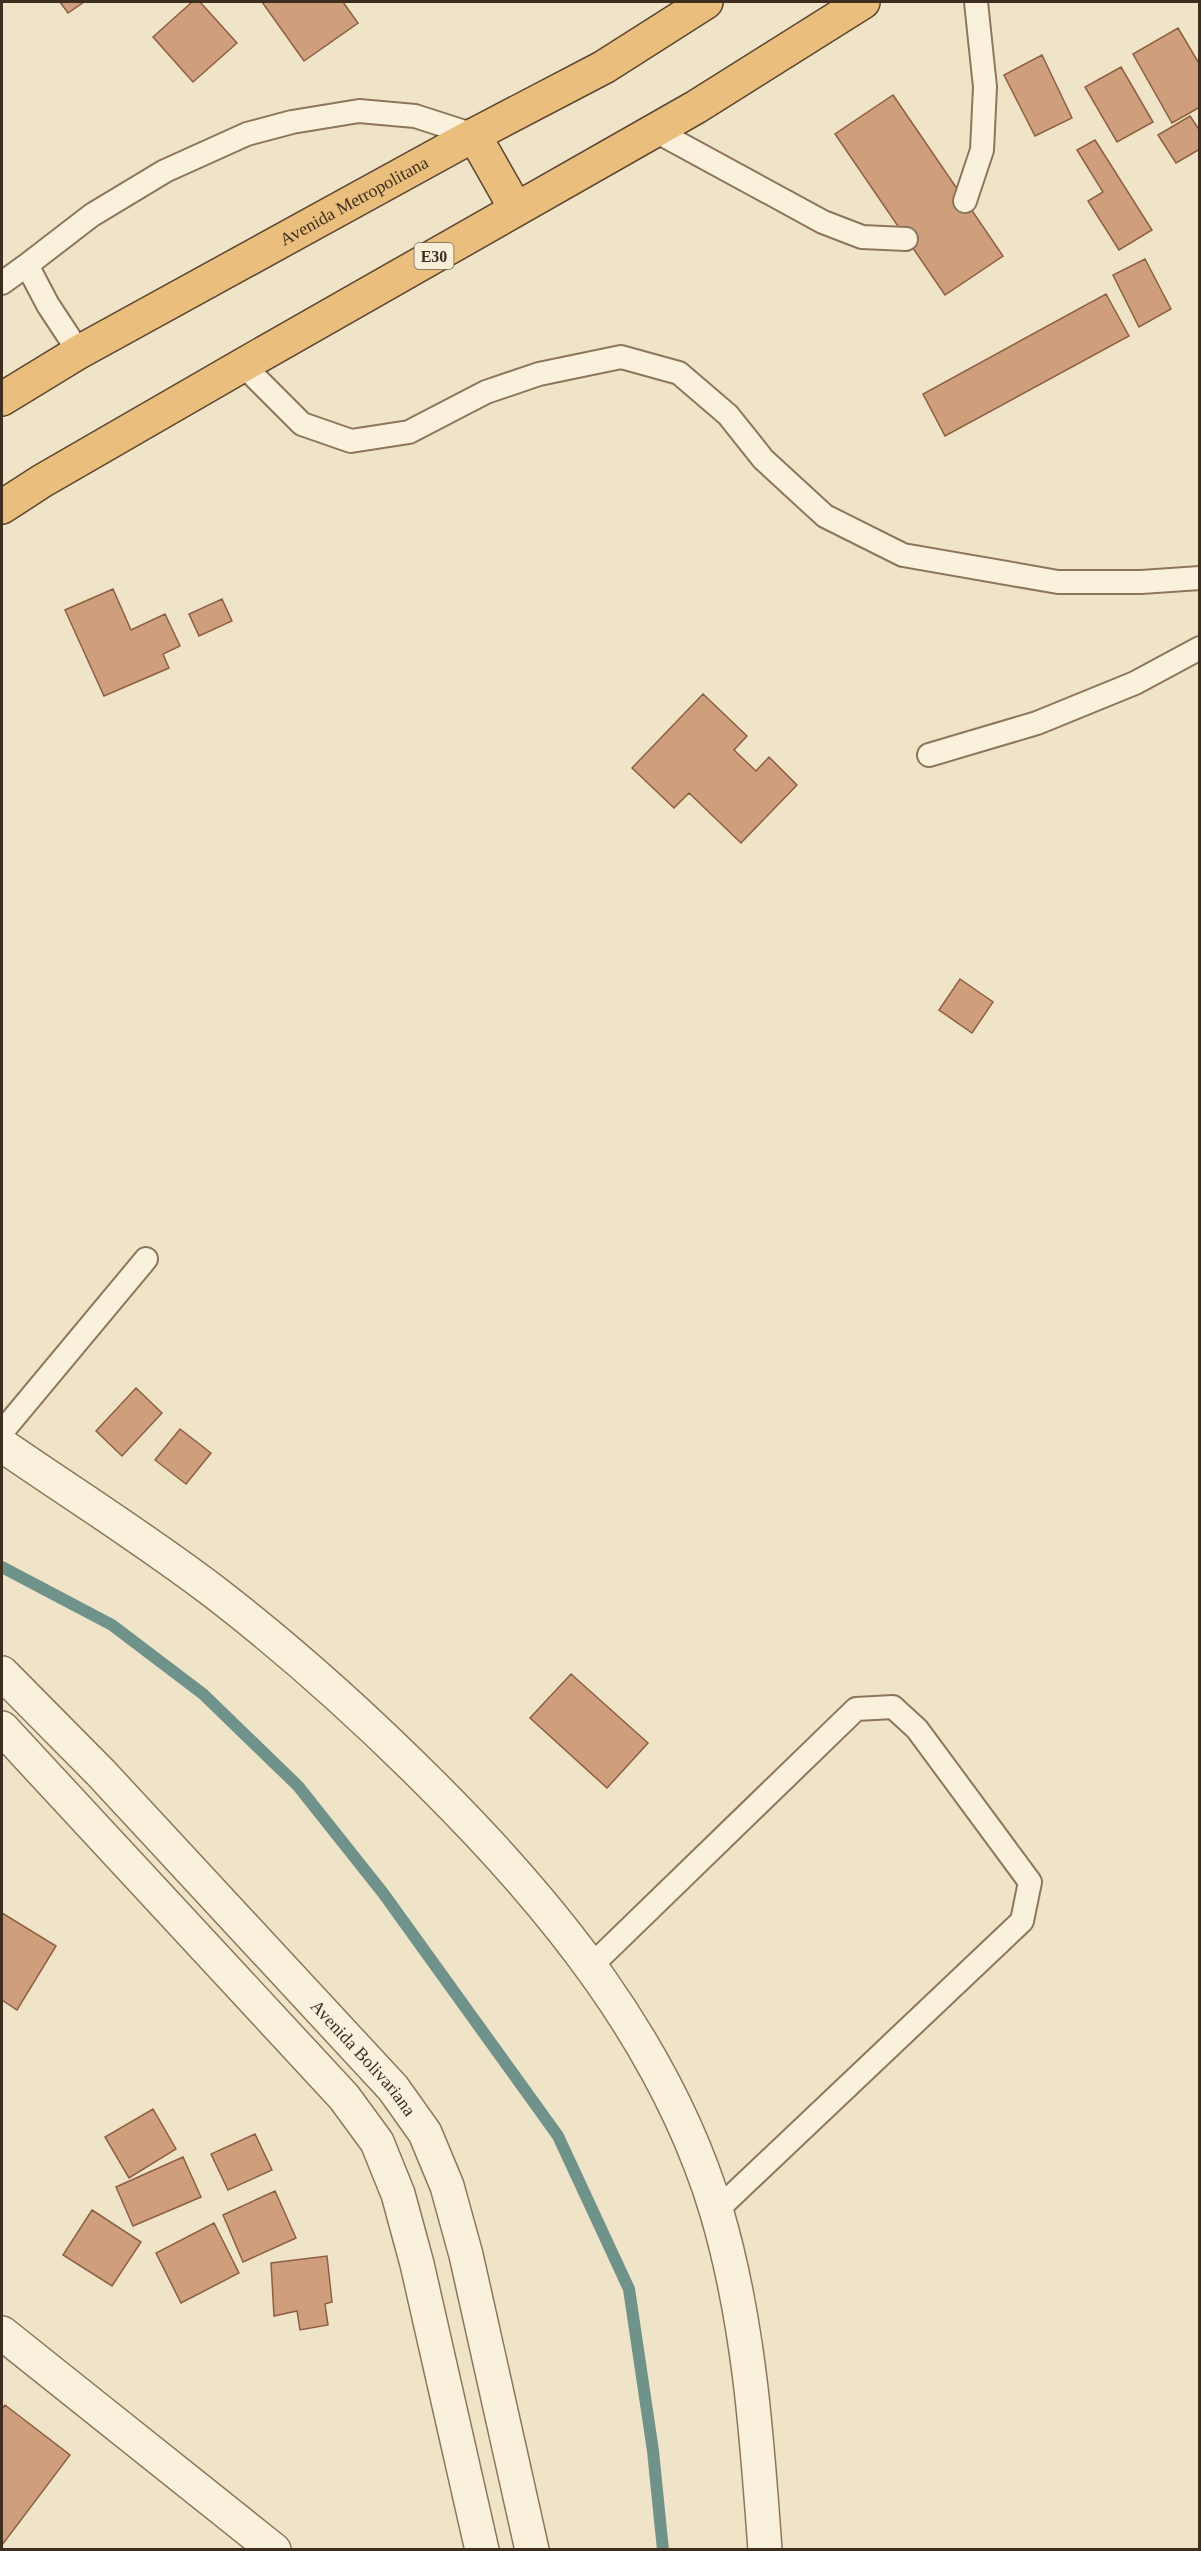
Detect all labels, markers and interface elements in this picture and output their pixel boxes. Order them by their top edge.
street label: Avenida Metropolitana [276,152,432,250]
road number: E30 [414,243,454,269]
street label: Avenida Bolivariana [307,1996,420,2120]

